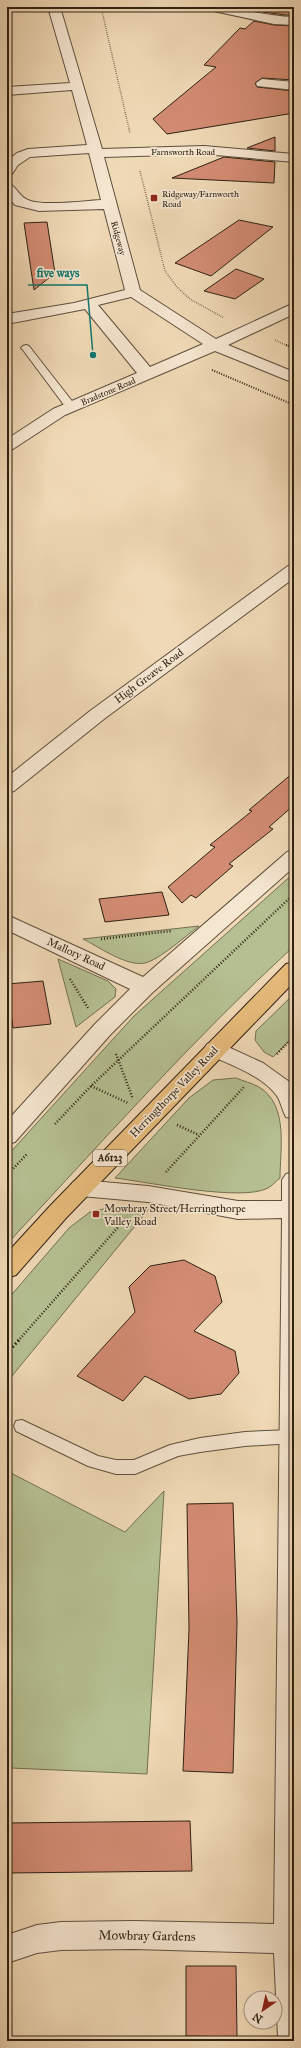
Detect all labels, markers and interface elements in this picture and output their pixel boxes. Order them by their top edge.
street label: Farnsworth Road [151,146,216,157]
place label: Ridgeway/Farnworth Road [162,188,239,209]
marker: Ridgeway/Farnworth Road [149,193,159,203]
street label: Ridgeway [108,220,129,257]
callout: five ways [28,261,87,285]
text: five ways [37,266,80,281]
street label: Bradstone Road [79,374,137,407]
street label: High Greave Road [112,646,186,706]
street label: Mallory Road [45,935,108,973]
street label: Herringthorpe Valley Road [127,1044,221,1140]
road number: A6123 [93,1150,127,1166]
place label: Mowbray Street/Herringthorpe Valley Road [103,1202,246,1228]
marker: Mowbray Street/Herringthorpe Valley Road [91,1209,101,1219]
street label: Mowbray Gardens [98,1927,196,1945]
north arrow [243,1990,283,2030]
text: N [250,2010,265,2026]

